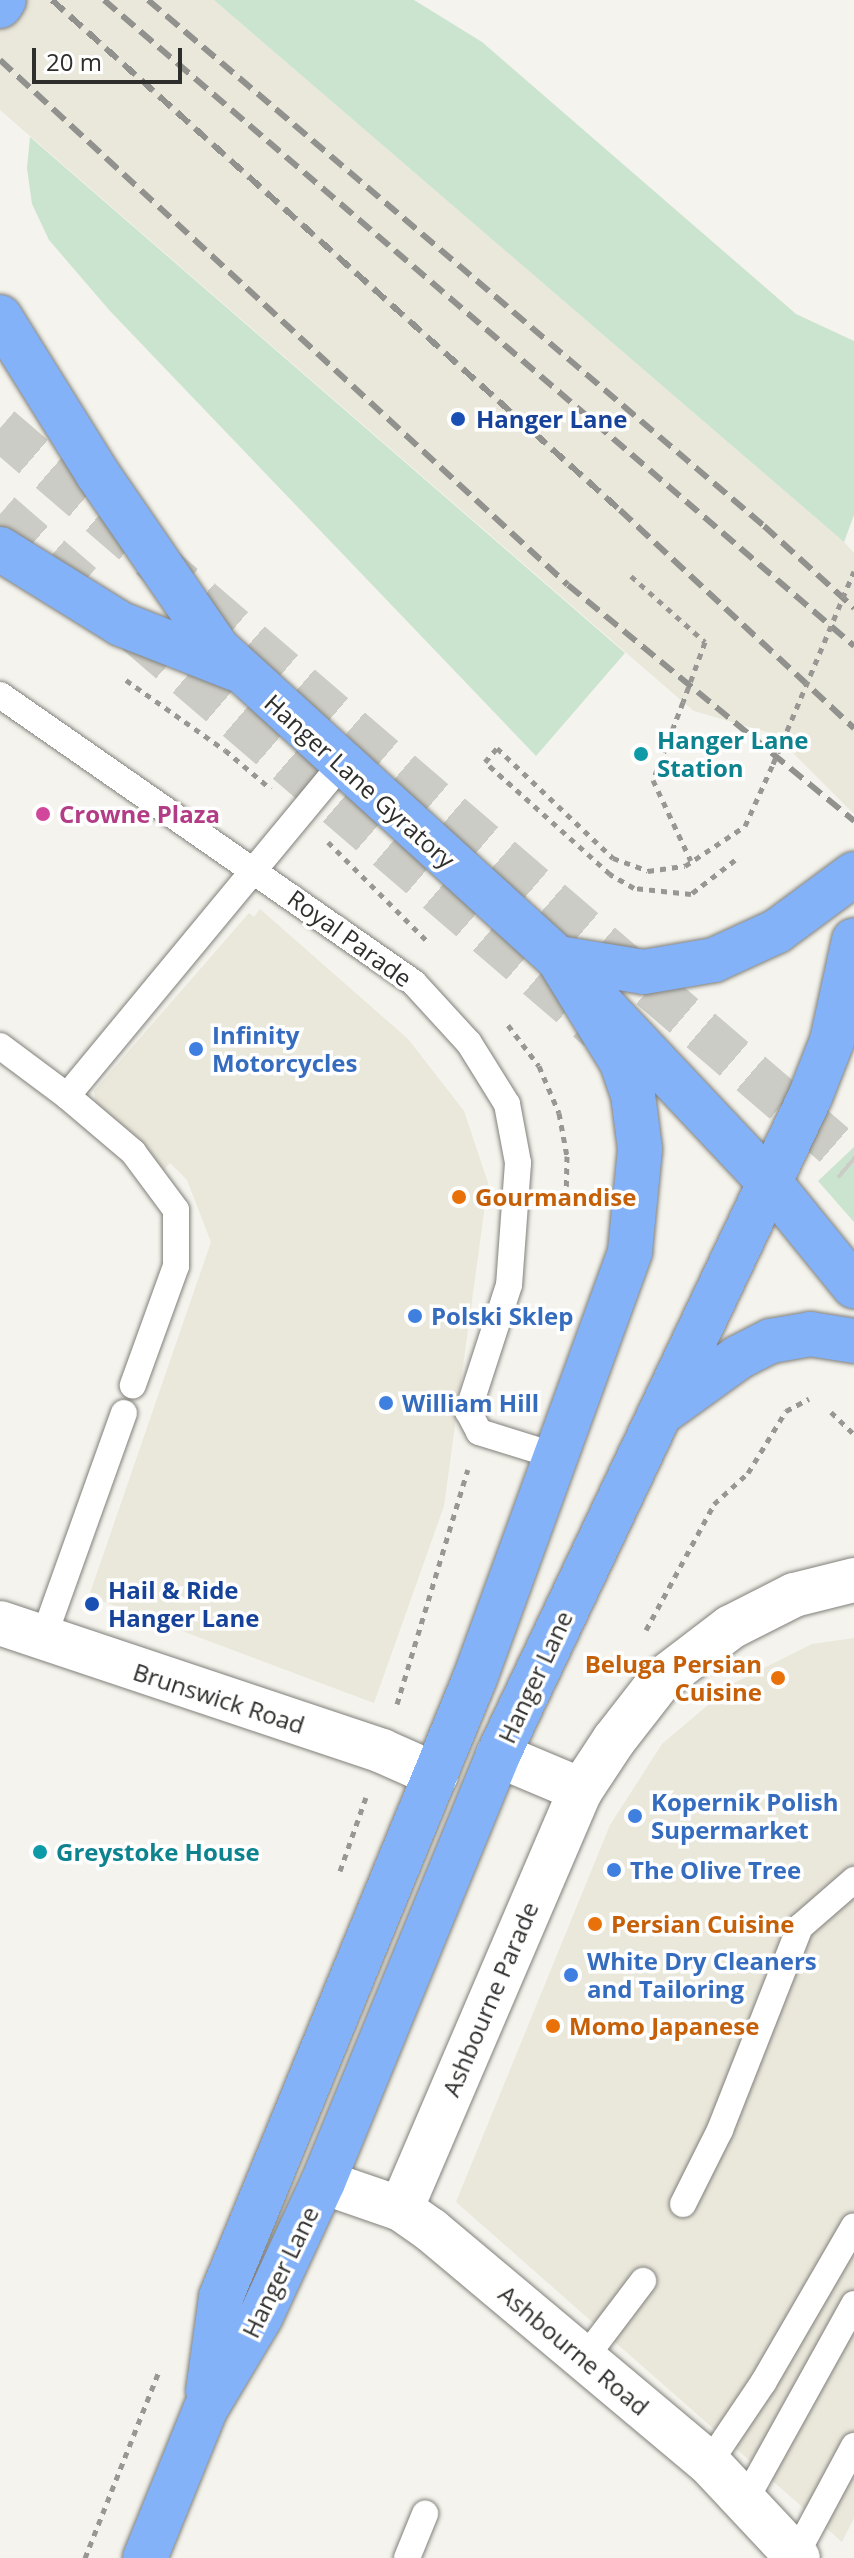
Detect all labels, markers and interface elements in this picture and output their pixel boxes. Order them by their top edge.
scale bar [36,32,186,82]
text: 20 m [46,45,102,78]
place label: Hanger Lane [476,405,628,433]
marker: Hanger Lane [447,408,469,430]
street label: Hanger Lane Gyratory [259,688,461,874]
place label: Hanger Lane Station [657,726,809,782]
marker: Hanger Lane Station [632,745,650,763]
place label: Crowne Plaza [59,800,220,828]
marker: Crowne Plaza [34,805,52,823]
street label: Royal Parade [282,883,418,993]
place label: Infinity Motorcycles [212,1021,357,1077]
marker: Infinity Motorcycles [187,1040,205,1058]
place label: Gourmandise [475,1183,636,1211]
marker: Gourmandise [450,1188,468,1206]
place label: Polski Sklep [431,1302,573,1330]
marker: Polski Sklep [406,1307,424,1325]
place label: William Hill [402,1389,539,1417]
marker: William Hill [377,1394,395,1412]
place label: Hail & Ride Hanger Lane [108,1576,260,1632]
marker: Hail & Ride Hanger Lane [83,1595,101,1613]
street label: Hanger Lane [492,1606,578,1748]
place label: Beluga Persian Cuisine [585,1650,762,1706]
street label: Brunswick Road [130,1657,308,1739]
marker: Beluga Persian Cuisine [769,1669,787,1687]
place label: Kopernik Polish Supermarket [651,1788,839,1844]
marker: Kopernik Polish Supermarket [626,1807,644,1825]
place label: Greystoke House [56,1838,260,1866]
marker: Greystoke House [31,1843,49,1861]
place label: The Olive Tree [630,1856,801,1884]
marker: The Olive Tree [605,1861,623,1879]
street label: Ashbourne Parade [436,1897,544,2101]
place label: Persian Cuisine [611,1910,795,1938]
marker: Persian Cuisine [586,1915,604,1933]
place label: White Dry Cleaners and Tailoring [587,1947,817,2003]
marker: White Dry Cleaners and Tailoring [562,1966,580,1984]
place label: Momo Japanese [569,2012,759,2040]
marker: Momo Japanese [544,2017,562,2035]
street label: Hanger Lane [236,2202,324,2342]
street label: Ashbourne Road [493,2279,655,2421]

